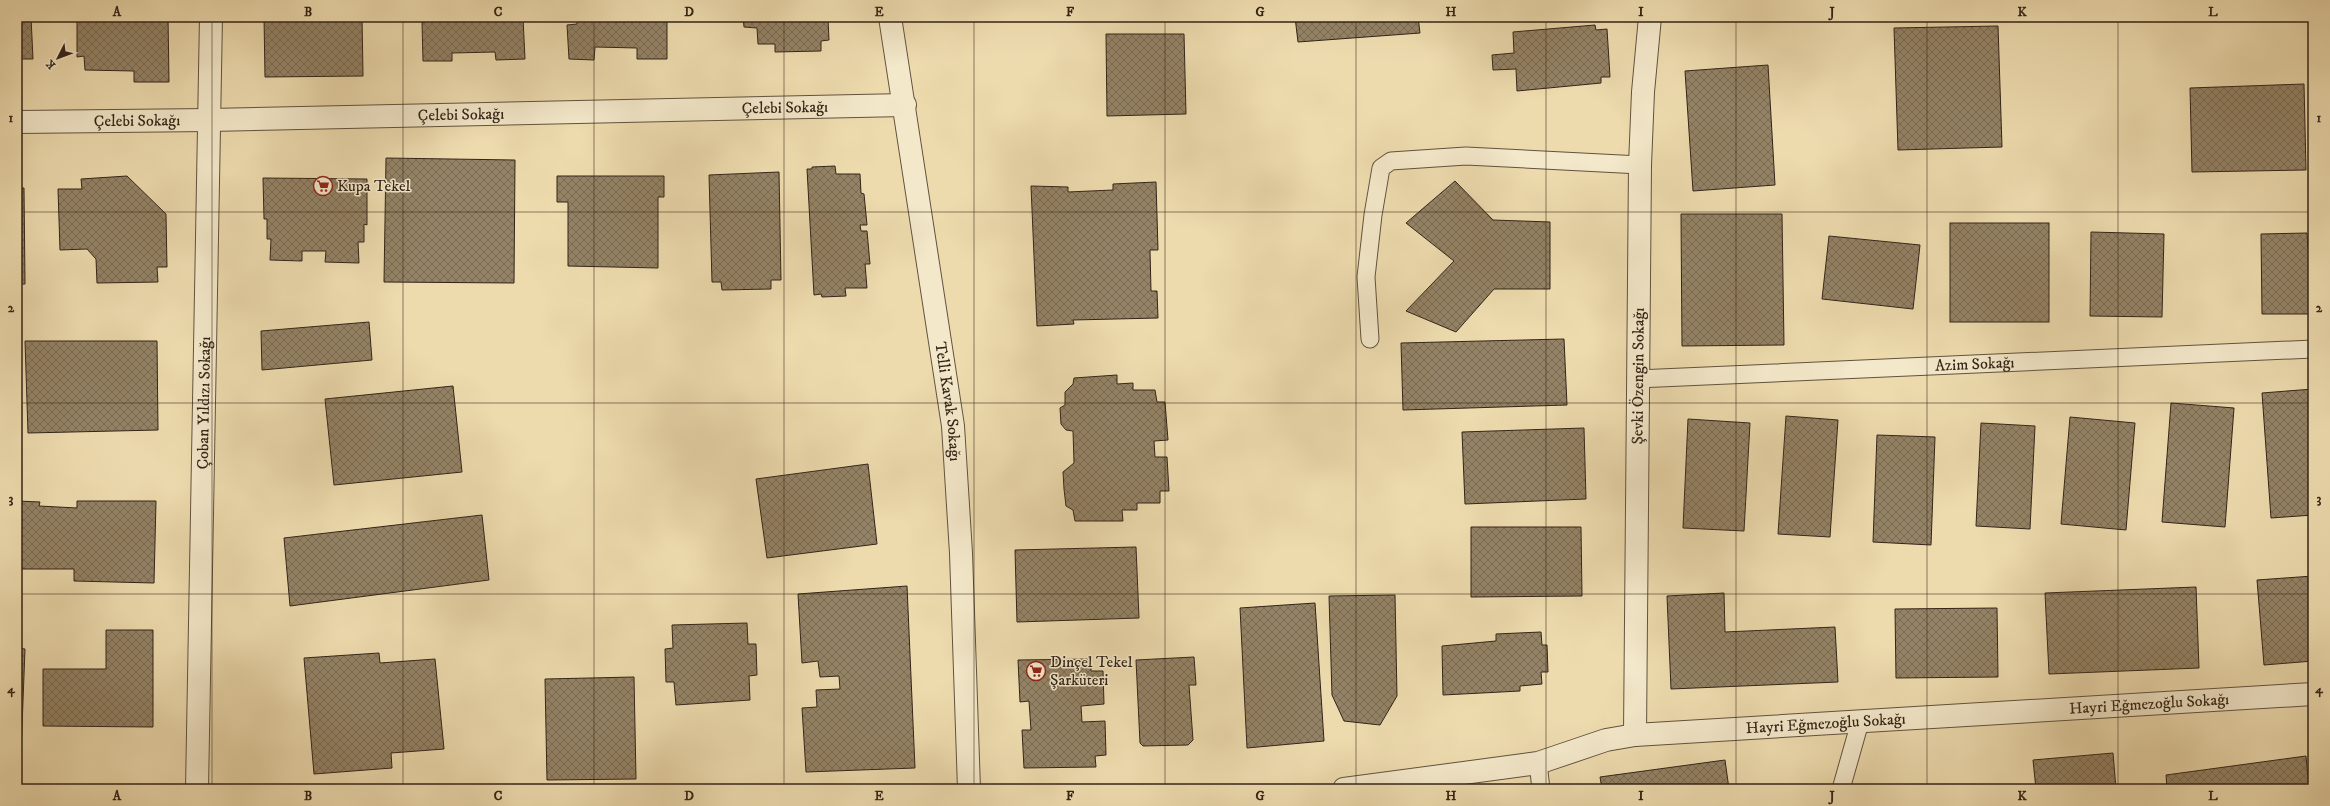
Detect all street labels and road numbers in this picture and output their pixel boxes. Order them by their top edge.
street label: Çelebi Sokağı [741,97,828,119]
street label: Çelebi Sokağı [417,104,504,126]
street label: Çelebi Sokağı [94,110,180,131]
street label: Şevki Özengin Sokağı [1628,307,1649,445]
street label: Çoban Yıldızı Sokağı [193,336,215,470]
street label: Telli Kavak Sokağı [930,340,965,462]
street label: Azim Sokağı [1935,352,2015,376]
street label: Hayri Eğmezoğlu Sokağı [2069,689,2230,719]
street label: Hayri Eğmezoğlu Sokağı [1745,709,1906,738]

